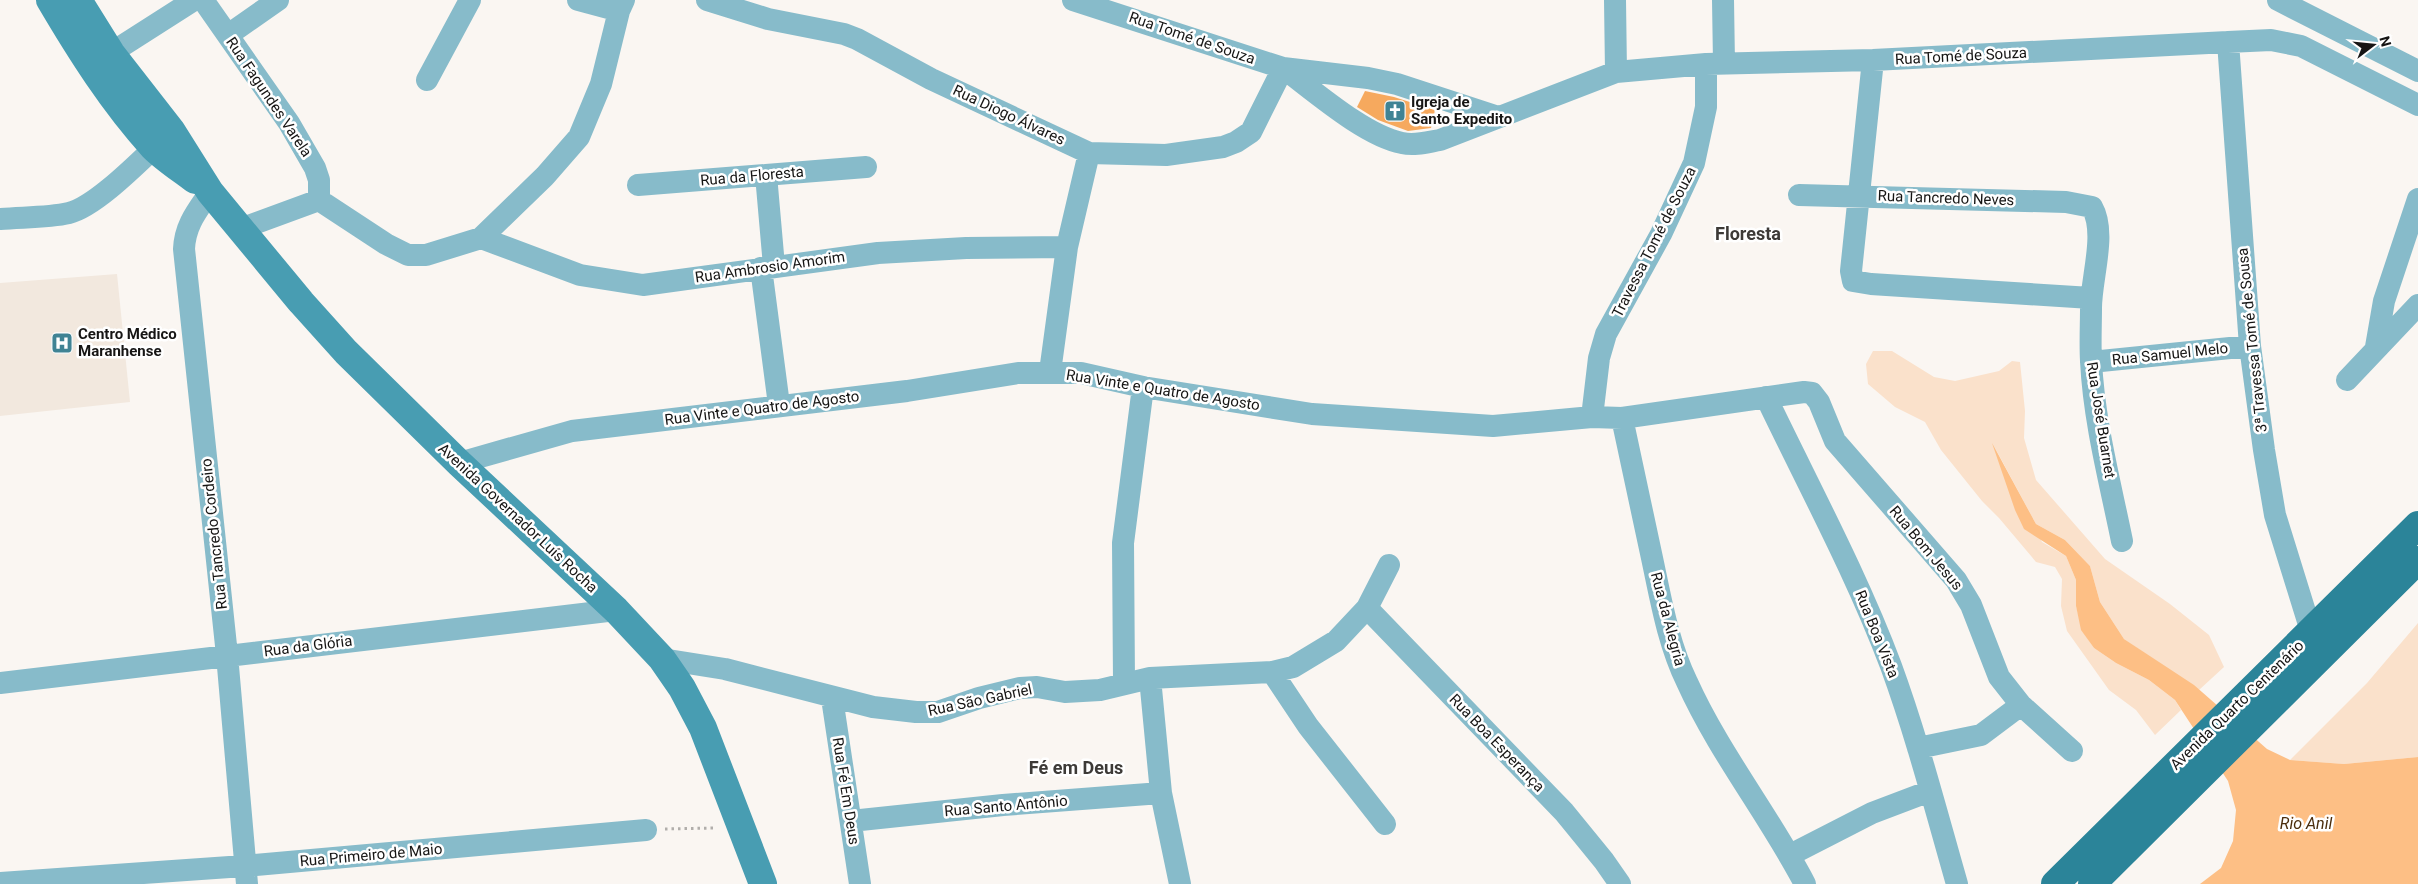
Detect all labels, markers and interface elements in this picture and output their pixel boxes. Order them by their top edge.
street label: Rua Tomé de Souza [1127,8,1257,68]
north arrow [2348,20,2398,70]
street label: Rua Fagundes Varela [222,34,316,160]
text: N [2376,34,2395,48]
street label: Rua Tomé de Souza [1895,44,2027,68]
street label: Rua Diogo Álvares [950,81,1068,149]
place label: Igreja de Santo Expedito [1411,93,1512,128]
church icon: Igreja de Santo Expedito [1383,99,1407,123]
street label: Rua da Floresta [699,163,805,189]
street label: Travessa Tomé de Souza [1608,164,1700,320]
street label: Rua Tancredo Neves [1877,187,2015,209]
district label: Floresta [1715,223,1781,244]
street label: 3ª Travessa Tomé de Sousa [2233,247,2271,433]
street label: Rua Ambrosio Amorim [694,248,846,286]
place label: Centro Médico Maranhense [78,325,177,360]
hospital icon: Centro Médico Maranhense [50,331,74,355]
street label: Rua Samuel Melo [2111,339,2229,369]
street label: Rua José Buarnet [2083,360,2119,480]
street label: Rua Vinte e Quatro de Agosto [1065,366,1261,414]
street label: Rua Vinte e Quatro de Agosto [664,387,860,429]
street label: Avenida Governador Luís Rocha [435,439,601,597]
street label: Rua Tancredo Cordeiro [197,457,231,611]
street label: Rua Bom Jesus [1886,502,1966,594]
street label: Rua da Alegria [1647,570,1689,668]
street label: Rua Boa Vista [1851,587,1903,681]
street label: Rua da Glória [263,632,353,660]
street label: Avenida Quarto Centenário [2166,636,2308,774]
street label: Rua São Gabriel [926,680,1034,720]
street label: Rua Boa Esperança [1446,690,1548,796]
street label: Rua Fé Em Deus [829,736,863,846]
district label: Fé em Deus [1029,757,1123,778]
street label: Rua Santo Antônio [944,792,1068,820]
water label: Rio Anil [2280,814,2332,833]
street label: Rua Primeiro de Maio [299,840,443,870]

